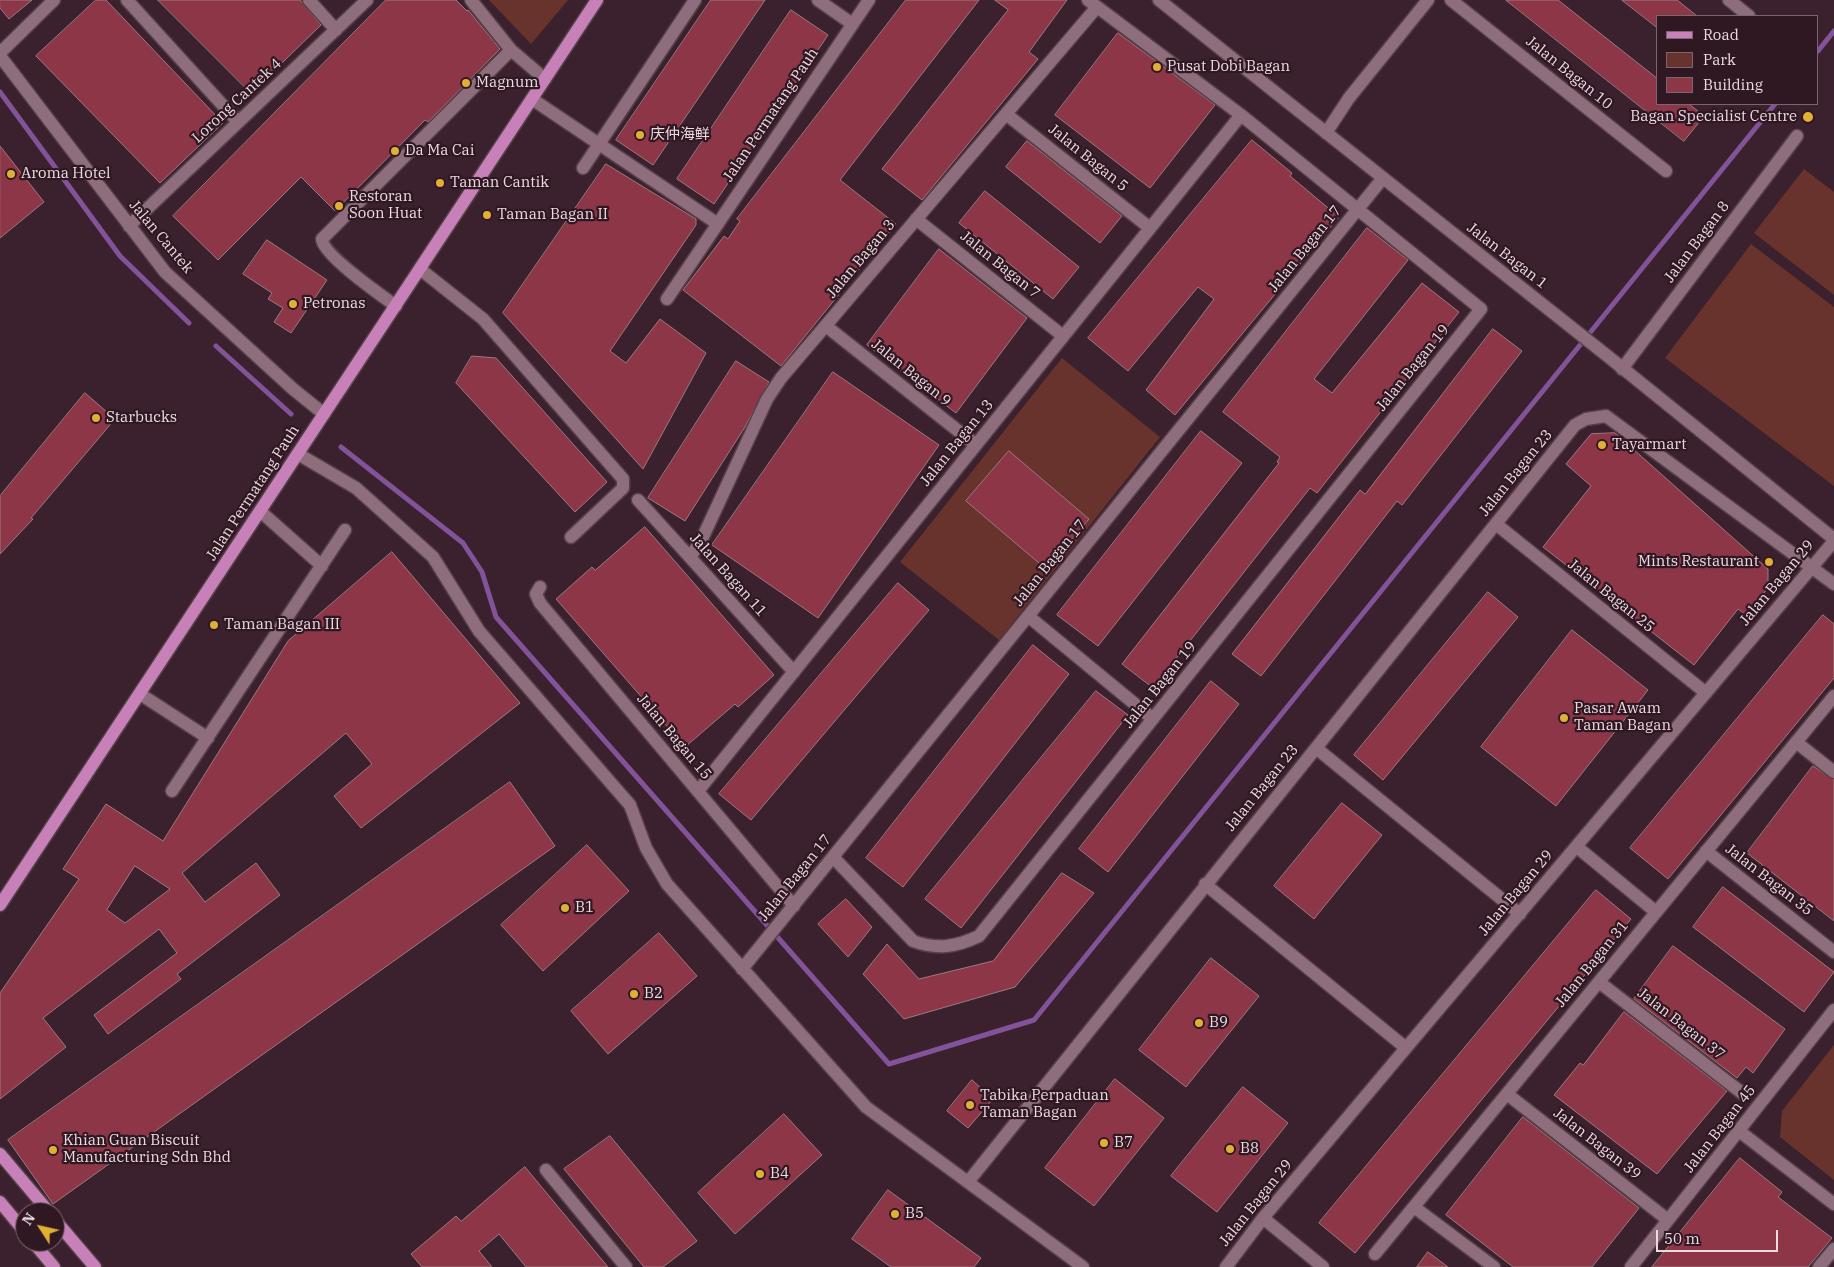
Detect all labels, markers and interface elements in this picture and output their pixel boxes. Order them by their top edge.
legend [1656,15,1819,105]
text: Road [1703,25,1739,44]
street label: Jalan Bagan 10 [1522,33,1616,113]
street label: Jalan Permatang Pauh [720,45,822,185]
text: Park [1703,50,1736,69]
street label: Lorong Cantek 4 [189,55,285,147]
place label: Pusat Dobi Bagan [1167,58,1290,76]
marker: Pusat Dobi Bagan [1151,61,1163,73]
place label: Magnum [476,74,539,92]
text: Building [1703,75,1763,94]
marker: Magnum [460,77,472,89]
place label: Bagan Specialist Centre [1630,108,1797,126]
marker: Bagan Specialist Centre [1801,110,1815,124]
street label: Jalan Bagan 5 [1045,120,1131,196]
place label: 庆仲海鲜 [650,126,710,144]
marker: 庆仲海鲜 [634,129,646,141]
place label: Da Ma Cai [405,142,475,160]
marker: Da Ma Cai [389,145,401,157]
place label: Aroma Hotel [21,165,110,183]
marker: Aroma Hotel [5,168,17,180]
place label: Taman Cantik [450,174,549,192]
marker: Taman Cantik [434,177,446,189]
place label: Restoran Soon Huat [349,188,422,223]
street label: Jalan Cantek [125,197,197,277]
street label: Jalan Bagan 8 [1661,198,1733,286]
marker: Restoran Soon Huat [333,200,345,212]
street label: Jalan Bagan 17 [1265,202,1345,296]
place label: Taman Bagan II [497,206,608,224]
marker: Taman Bagan II [481,209,493,221]
street label: Jalan Bagan 3 [823,216,899,302]
street label: Jalan Bagan 1 [1463,219,1551,293]
street label: Jalan Bagan 7 [957,227,1043,303]
place label: Petronas [303,295,366,313]
marker: Petronas [287,298,299,310]
street label: Jalan Bagan 19 [1373,321,1453,415]
street label: Jalan Bagan 9 [868,335,954,411]
street label: Jalan Bagan 13 [917,396,997,490]
place label: Starbucks [106,409,177,427]
marker: Starbucks [90,412,102,424]
street label: Jalan Permatang Pauh [203,422,303,564]
street label: Jalan Bagan 23 [1476,426,1556,520]
place label: Tayarmart [1612,436,1686,454]
marker: Tayarmart [1596,439,1608,451]
street label: Jalan Bagan 17 [1010,516,1090,610]
street label: Jalan Bagan 11 [686,529,770,621]
street label: Jalan Bagan 29 [1736,537,1818,629]
place label: Mints Restaurant [1638,553,1759,571]
street label: Jalan Bagan 25 [1564,556,1658,636]
marker: Mints Restaurant [1763,556,1775,568]
place label: Taman Bagan III [224,616,340,634]
marker: Taman Bagan III [208,619,220,631]
street label: Jalan Bagan 19 [1120,638,1200,732]
street label: Jalan Bagan 15 [633,691,715,783]
place label: Pasar Awam Taman Bagan [1574,700,1671,735]
marker: Pasar Awam Taman Bagan [1558,712,1570,724]
street label: Jalan Bagan 23 [1222,741,1302,835]
street label: Jalan Bagan 17 [755,831,835,925]
street label: Jalan Bagan 35 [1722,840,1816,920]
street label: Jalan Bagan 29 [1475,847,1557,939]
place label: B1 [575,899,594,917]
marker: B1 [559,902,571,914]
street label: Jalan Bagan 31 [1552,917,1632,1011]
street label: Jalan Bagan 37 [1634,984,1728,1064]
place label: B2 [644,985,663,1003]
marker: B2 [628,988,640,1000]
place label: B9 [1209,1014,1228,1032]
marker: B9 [1193,1017,1205,1029]
street label: Jalan Bagan 45 [1680,1082,1760,1176]
place label: Tabika Perpaduan Taman Bagan [980,1087,1109,1122]
marker: Tabika Perpaduan Taman Bagan [964,1099,976,1111]
street label: Jalan Bagan 39 [1550,1104,1644,1184]
place label: Khian Guan Biscuit Manufacturing Sdn Bhd [63,1132,231,1167]
place label: B7 [1114,1134,1133,1152]
marker: B7 [1098,1137,1110,1149]
place label: B8 [1240,1140,1259,1158]
marker: B8 [1224,1143,1236,1155]
marker: Khian Guan Biscuit Manufacturing Sdn Bhd [47,1144,59,1156]
street label: Jalan Bagan 29 [1216,1156,1296,1250]
place label: B4 [770,1165,789,1183]
marker: B4 [754,1168,766,1180]
north arrow [15,1202,65,1252]
place label: B5 [905,1205,924,1223]
marker: B5 [889,1208,901,1220]
text: N [18,1209,39,1229]
scale bar [1659,1220,1782,1252]
text: 50 m [1664,1229,1700,1248]

